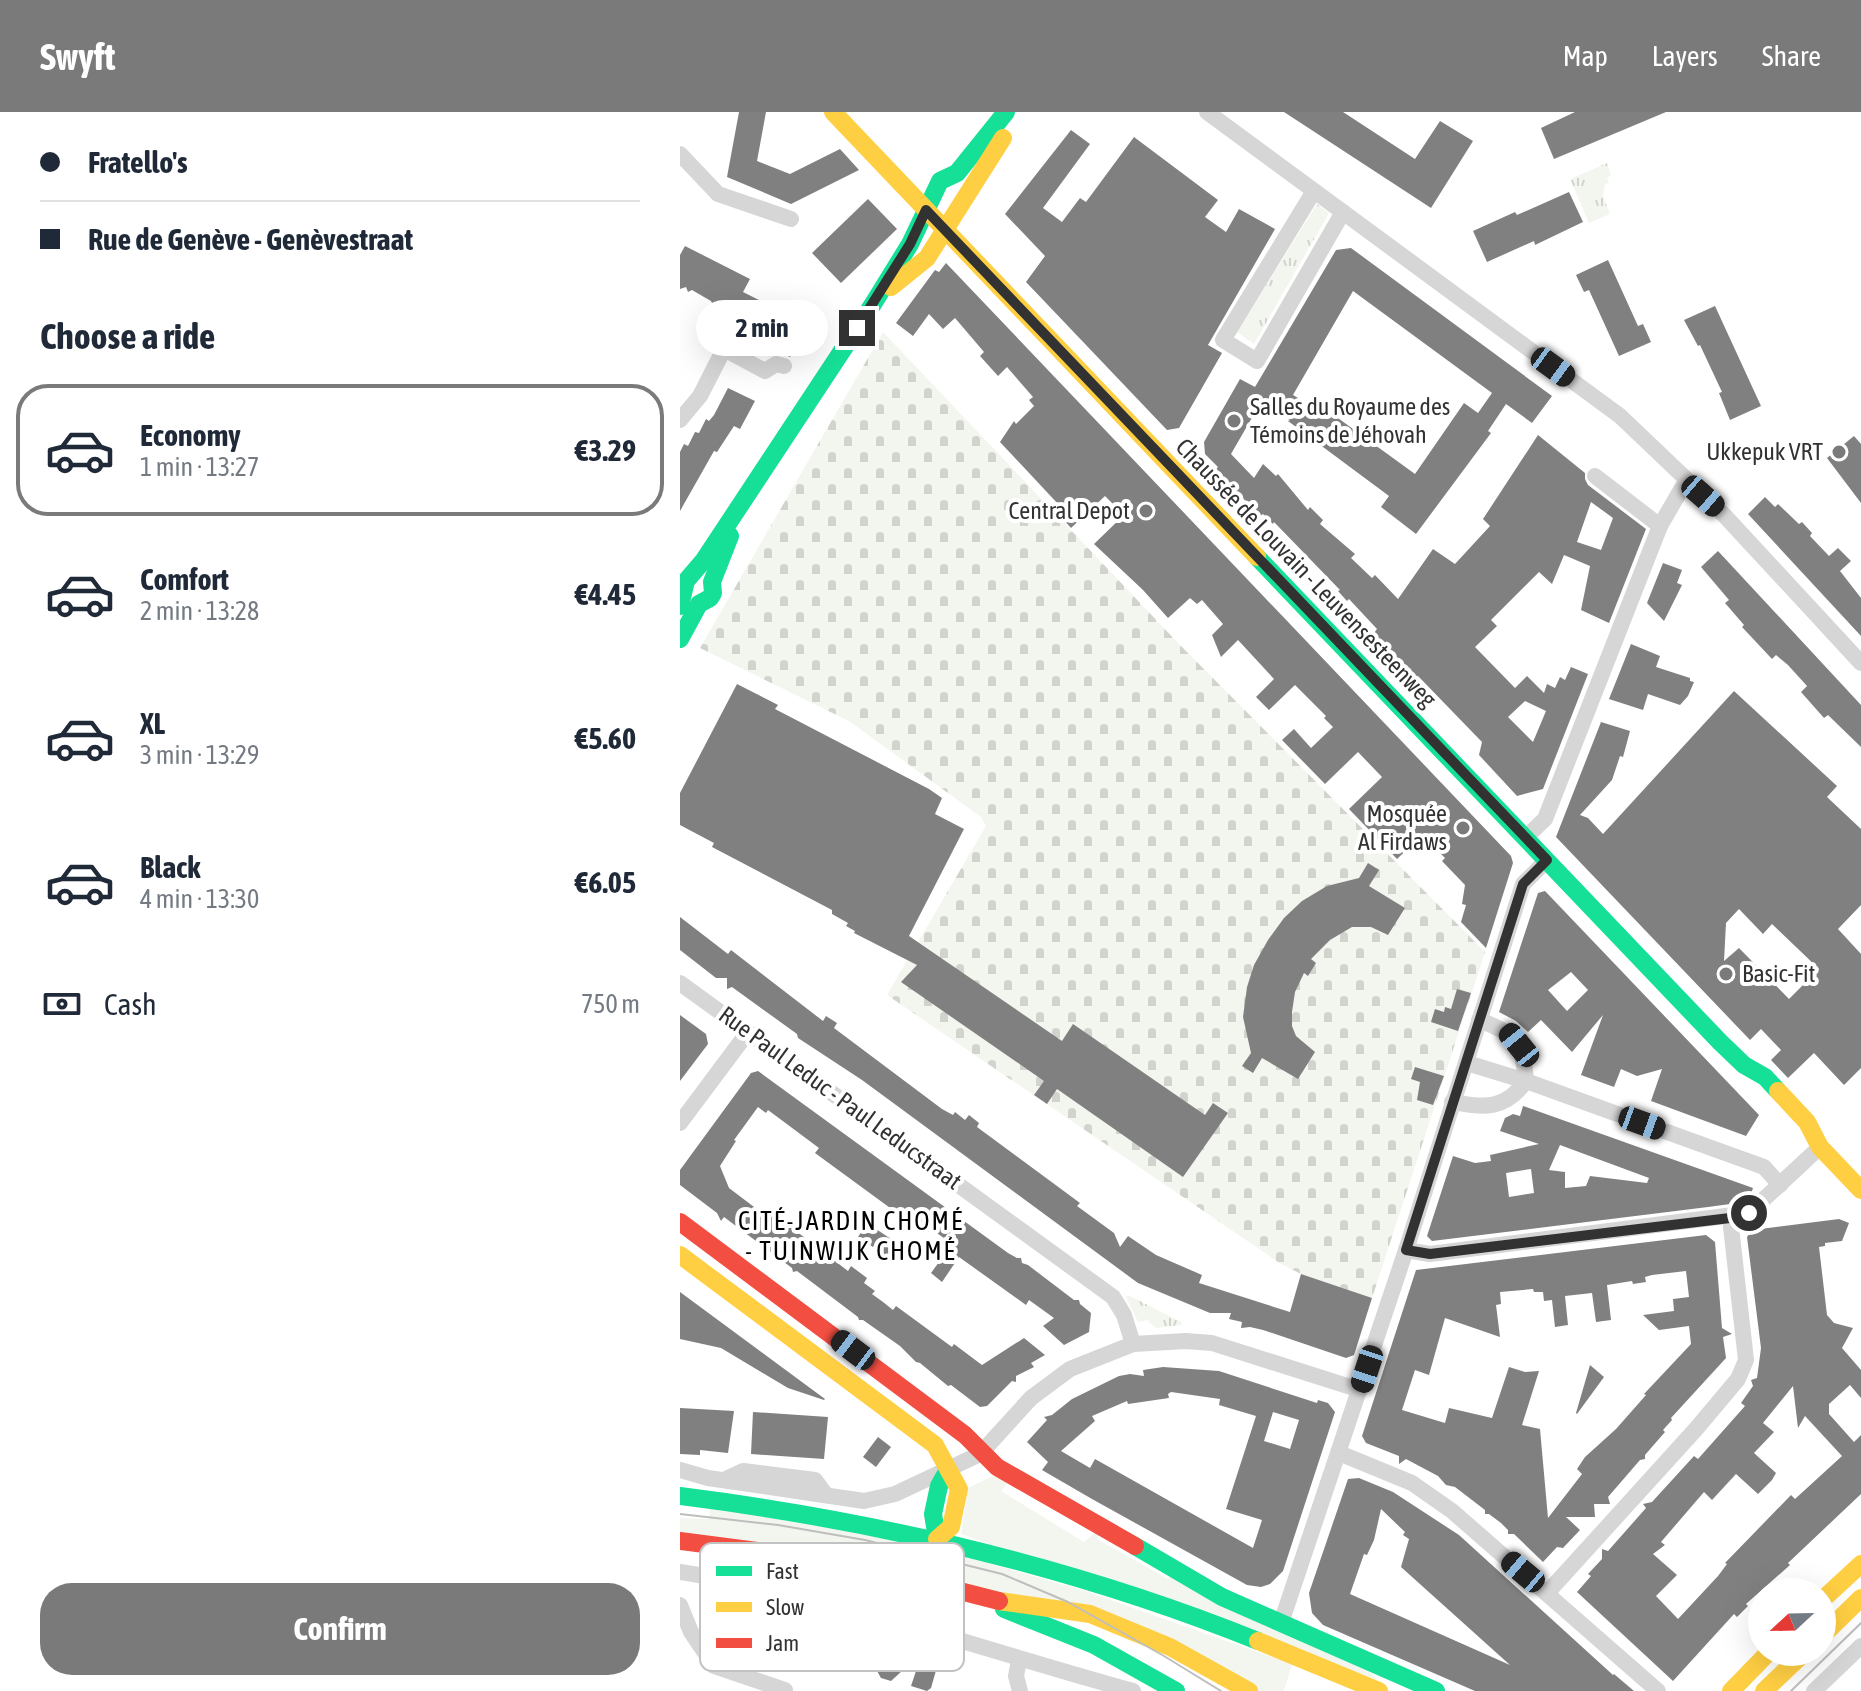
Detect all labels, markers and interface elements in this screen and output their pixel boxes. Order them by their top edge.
text: Swyft [40,35,115,78]
text: Map [1563,40,1608,72]
text: Layers [1652,40,1718,72]
text: Share [1762,40,1821,72]
text: Fratello's [88,145,188,179]
text: Rue de Genève - Genèvestraat [88,222,413,256]
callout: 2 min [697,300,829,356]
route end [839,310,875,346]
text: 2 min [735,313,789,343]
text: Choose a ride [40,315,215,357]
car [1527,343,1579,391]
place label: Salles du Royaume des Témoins de Jéhovah [1250,393,1450,448]
marker: Salles du Royaume des Témoins de Jéhovah [1225,412,1243,430]
icon: car [44,414,116,486]
text: Economy [140,418,241,452]
text: €3.29 [575,433,636,467]
street label: Chaussée de Louvain - Leuvensesteenweg [1171,433,1442,713]
place label: Ukkepuk VRT [1706,438,1823,465]
marker: Ukkepuk VRT [1830,443,1848,461]
text: 1 min · 13:27 [140,452,259,482]
car [1677,471,1729,521]
place label: Central Depot [1008,497,1130,524]
marker: Central Depot [1137,502,1155,520]
icon: car [44,558,116,630]
text: Comfort [140,562,229,596]
text: €4.45 [575,577,636,611]
text: 2 min · 13:28 [140,596,259,626]
icon: car [44,702,116,774]
text: XL [140,706,165,740]
text: €5.60 [575,721,636,755]
text: 3 min · 13:29 [140,740,259,770]
place label: Mosquée Al Firdaws [1358,800,1447,855]
marker: Mosquée Al Firdaws [1454,819,1472,837]
icon: car [44,846,116,918]
text: Black [140,850,200,884]
text: €6.05 [575,865,636,899]
text: 4 min · 13:30 [140,884,259,914]
place label: Basic-Fit [1742,960,1816,987]
marker: Basic-Fit [1717,965,1735,983]
icon: cash [40,982,84,1026]
text: Cash [104,987,157,1021]
text: 750 m [581,989,640,1019]
street label: Rue Paul Leduc - Paul Leducstraat [714,1001,967,1195]
car [1495,1019,1543,1071]
car [1615,1104,1669,1142]
route start [1731,1195,1767,1231]
district label: CITÉ-JARDIN CHOMÉ - TUINWIJK CHOMÉ [738,1206,964,1266]
car [827,1326,879,1374]
car [1348,1342,1386,1396]
legend [700,1543,964,1671]
car [1497,1547,1549,1597]
text: Fast [766,1558,799,1584]
north arrow [1748,1578,1836,1666]
map controls [1748,1578,1836,1666]
button: Confirm [40,1583,640,1675]
text: Slow [766,1594,804,1620]
text: Jam [766,1630,799,1656]

